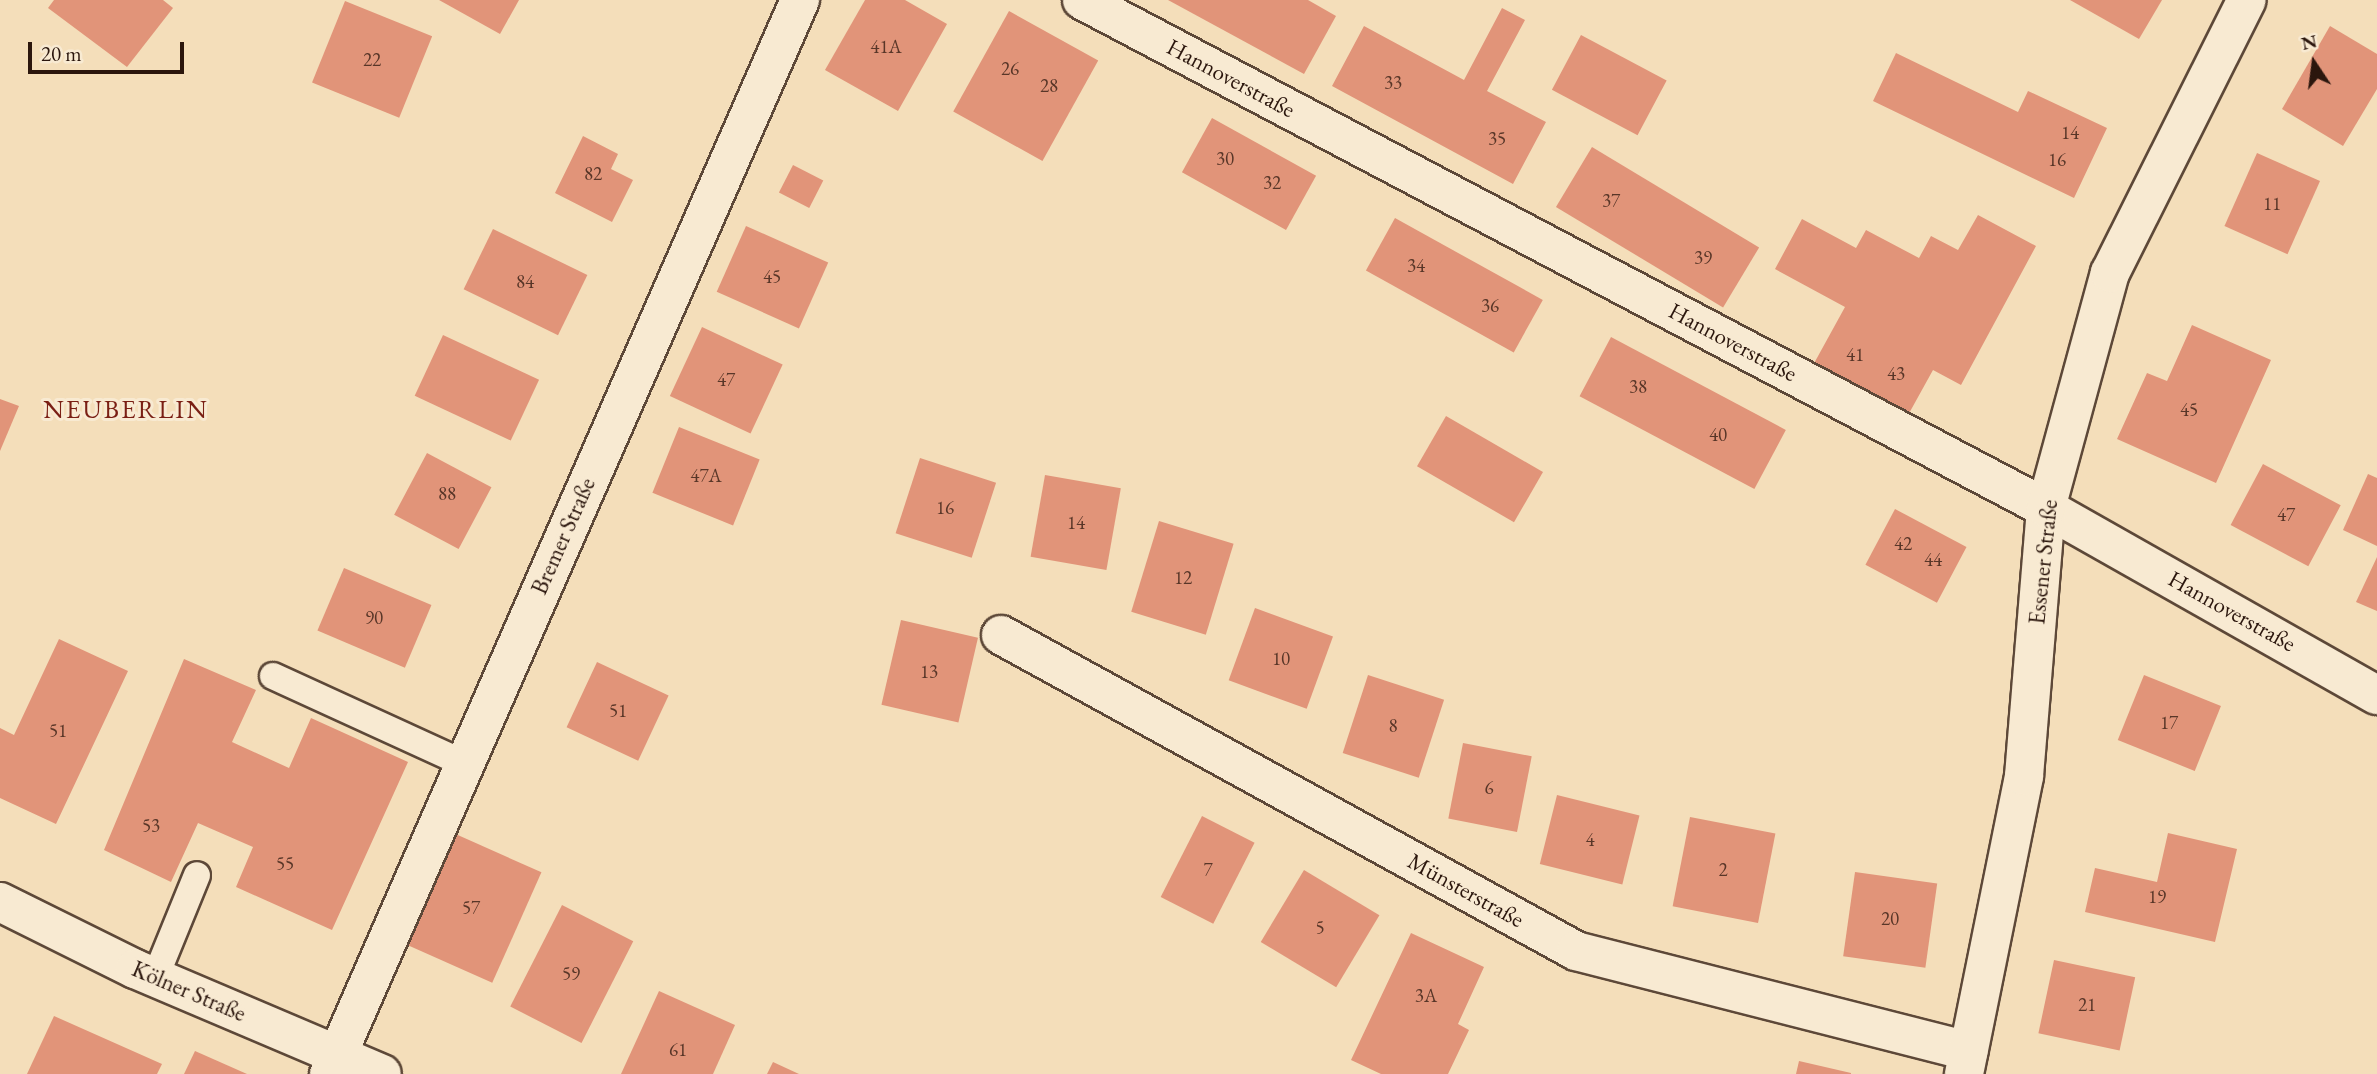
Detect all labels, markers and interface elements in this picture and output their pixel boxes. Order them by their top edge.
scale bar [32,28,187,72]
north arrow [2279,28,2349,98]
text: N [2299,28,2319,56]
street label: Hannoverstraße [1162,33,1300,123]
house number: 41A [870,36,902,58]
text: 20 m [41,40,82,67]
house number: 22 [363,49,381,71]
house number: 26 [1001,58,1019,80]
house number: 33 [1384,72,1402,94]
house number: 28 [1040,75,1058,97]
house number: 14 [2061,122,2079,144]
house number: 35 [1488,128,1506,150]
house number: 30 [1216,148,1234,170]
house number: 16 [2048,149,2066,171]
house number: 82 [584,163,602,185]
house number: 32 [1263,172,1281,194]
house number: 37 [1602,190,1620,212]
house number: 11 [2263,193,2281,215]
house number: 39 [1694,247,1712,269]
house number: 34 [1407,255,1425,277]
house number: 45 [763,266,781,288]
house number: 84 [516,271,534,293]
house number: 36 [1481,295,1499,317]
street label: Hannoverstraße [1664,297,1802,387]
house number: 41 [1846,344,1864,366]
house number: 43 [1887,363,1905,385]
house number: 47 [717,369,735,391]
house number: 38 [1629,376,1647,398]
district label: NEUBERLIN [44,394,208,426]
house number: 45 [2180,399,2198,421]
house number: 40 [1709,424,1727,446]
house number: 47A [690,465,722,487]
street label: Bremer Straße [525,473,601,599]
house number: 88 [438,483,456,505]
house number: 16 [936,497,954,519]
street label: Essener Straße [2023,498,2063,626]
house number: 47 [2277,504,2295,526]
house number: 14 [1067,512,1085,534]
house number: 42 [1894,533,1912,555]
house number: 44 [1924,549,1942,571]
street label: Hannoverstraße [2163,565,2301,657]
house number: 12 [1174,567,1192,589]
house number: 90 [365,607,383,629]
house number: 10 [1272,648,1290,670]
house number: 13 [920,661,938,683]
house number: 51 [609,700,627,722]
house number: 17 [2160,712,2178,734]
house number: 8 [1388,715,1398,737]
house number: 51 [49,720,67,742]
house number: 6 [1484,777,1494,799]
house number: 53 [142,815,160,837]
house number: 4 [1585,829,1595,851]
street label: Münsterstraße [1403,847,1529,933]
house number: 55 [276,853,294,875]
house number: 7 [1203,859,1213,881]
house number: 2 [1718,859,1728,881]
house number: 19 [2148,886,2166,908]
house number: 57 [462,897,480,919]
house number: 20 [1881,908,1899,930]
house number: 5 [1315,917,1325,939]
street label: Kölner Straße [128,955,250,1027]
house number: 59 [562,963,580,985]
house number: 3A [1415,985,1437,1007]
house number: 21 [2078,994,2096,1016]
house number: 61 [669,1039,687,1061]

